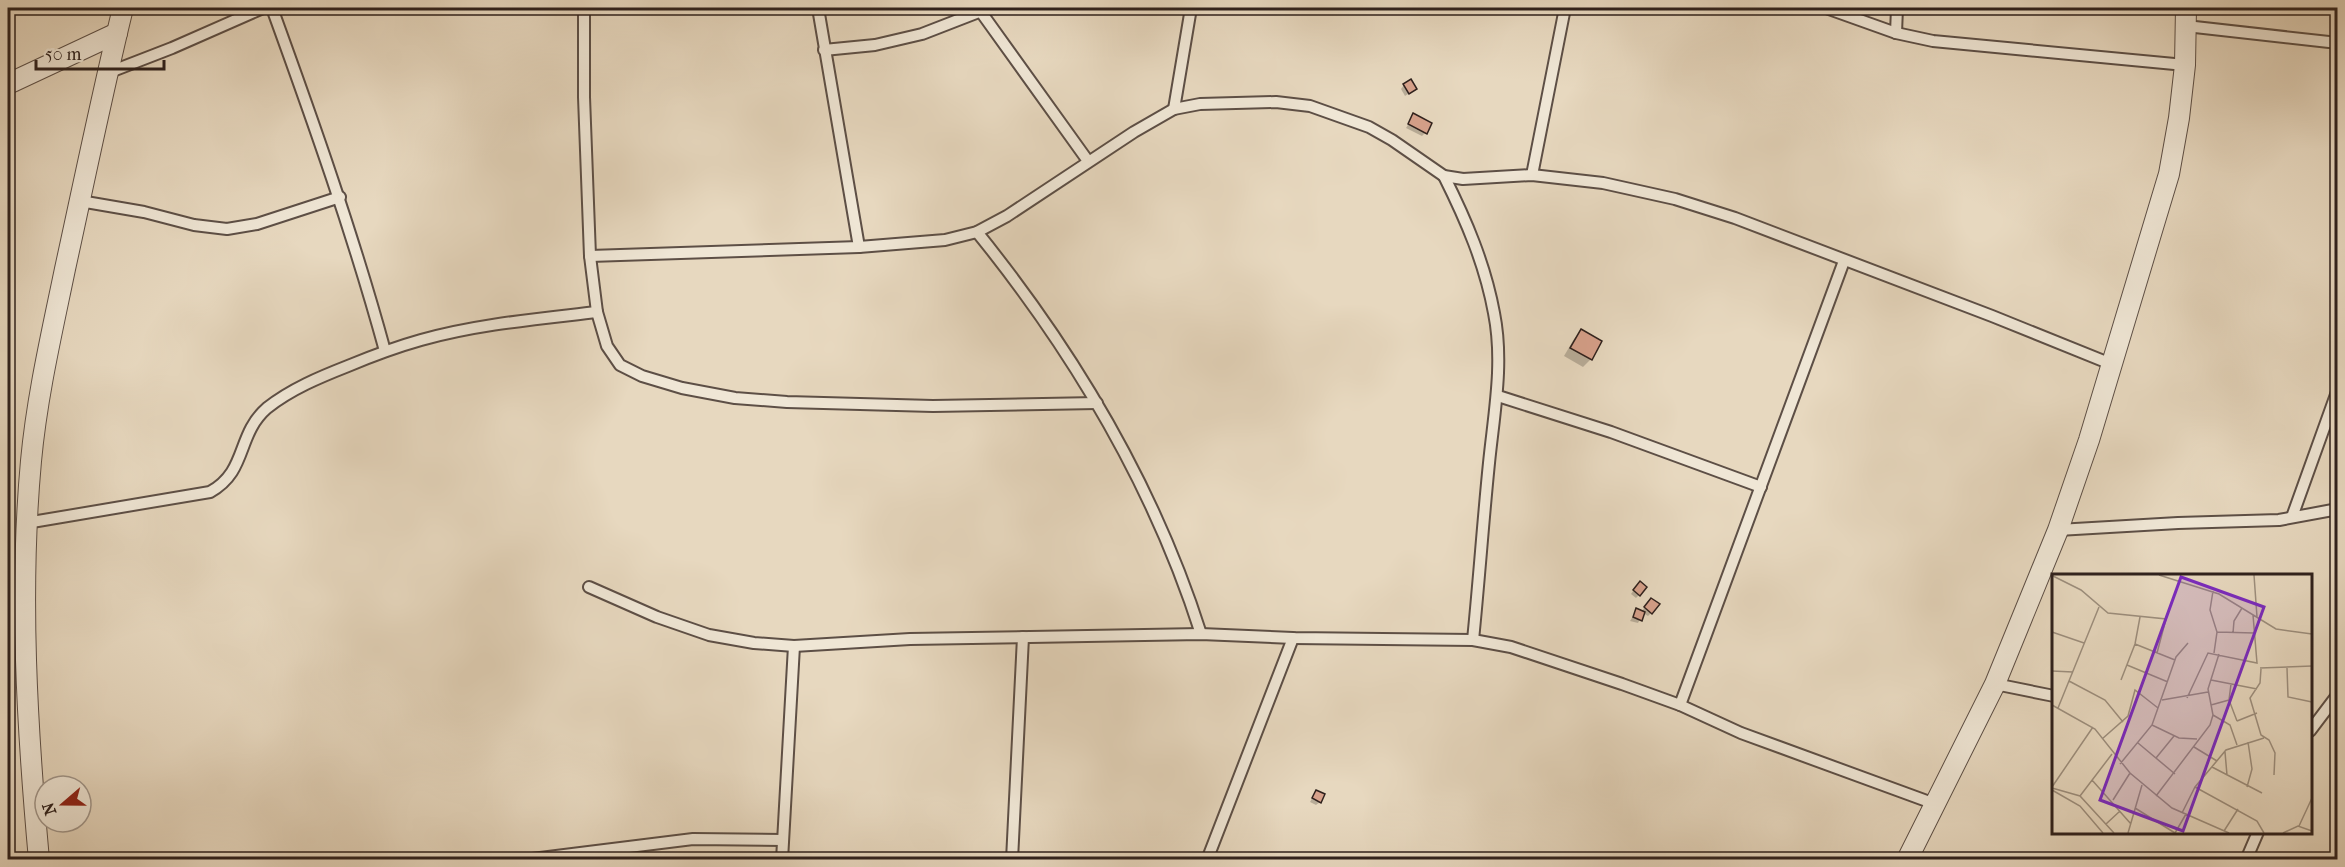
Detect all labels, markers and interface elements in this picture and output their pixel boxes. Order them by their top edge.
scale bar [36,33,164,71]
text: 50 m [45,44,82,65]
inset map [2052,574,2312,834]
north arrow [33,774,93,834]
text: N [38,799,60,818]

